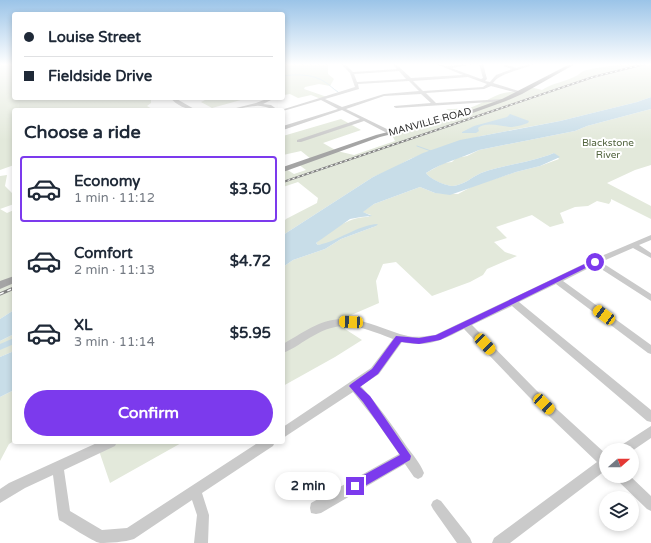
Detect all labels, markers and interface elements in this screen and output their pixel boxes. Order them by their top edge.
text: Louise Street [48,28,141,46]
text: Fieldside Drive [48,67,152,85]
street label: MANVILLE ROAD [387,105,473,139]
text: Choose a ride [24,121,141,143]
park label: Blackstone River [582,137,634,161]
icon: car [26,171,62,207]
text: Economy [74,172,140,190]
text: $3.50 [230,180,271,198]
text: 1 min · 11:12 [74,190,155,206]
icon: car [26,243,62,279]
text: Comfort [74,244,133,262]
text: $4.72 [230,252,271,270]
route start [586,253,604,271]
text: 2 min · 11:13 [74,262,155,278]
car [591,303,617,327]
icon: car [26,315,62,351]
car [339,315,363,329]
text: XL [74,316,93,334]
text: $5.95 [230,324,271,342]
car [472,331,498,357]
text: 3 min · 11:14 [74,334,155,350]
button: Confirm [24,390,273,436]
car [531,391,557,417]
north arrow [599,443,639,483]
map controls [599,443,639,531]
callout: 2 min [275,472,341,500]
route end [346,477,364,495]
text: 2 min [291,478,325,494]
button: layers [599,491,639,531]

